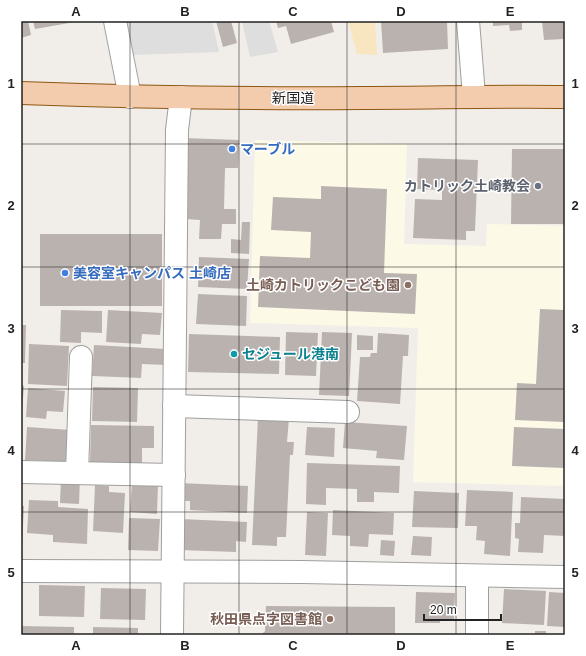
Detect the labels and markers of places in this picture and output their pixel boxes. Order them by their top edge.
place label: マーブル [240,141,295,157]
marker: マーブル [227,144,237,154]
place label: カトリック土崎教会 [404,178,530,194]
marker: カトリック土崎教会 [533,181,543,191]
place label: 美容室キャンパス 土崎店 [73,265,231,281]
marker: 美容室キャンパス 土崎店 [60,268,70,278]
place label: 土崎カトリックこども園 [246,277,400,293]
marker: 土崎カトリックこども園 [403,280,413,290]
place label: セジュール港南 [242,346,339,362]
marker: セジュール港南 [229,349,239,359]
place label: 秋田県点字図書館 [210,611,322,627]
marker: 秋田県点字図書館 [325,614,335,624]

